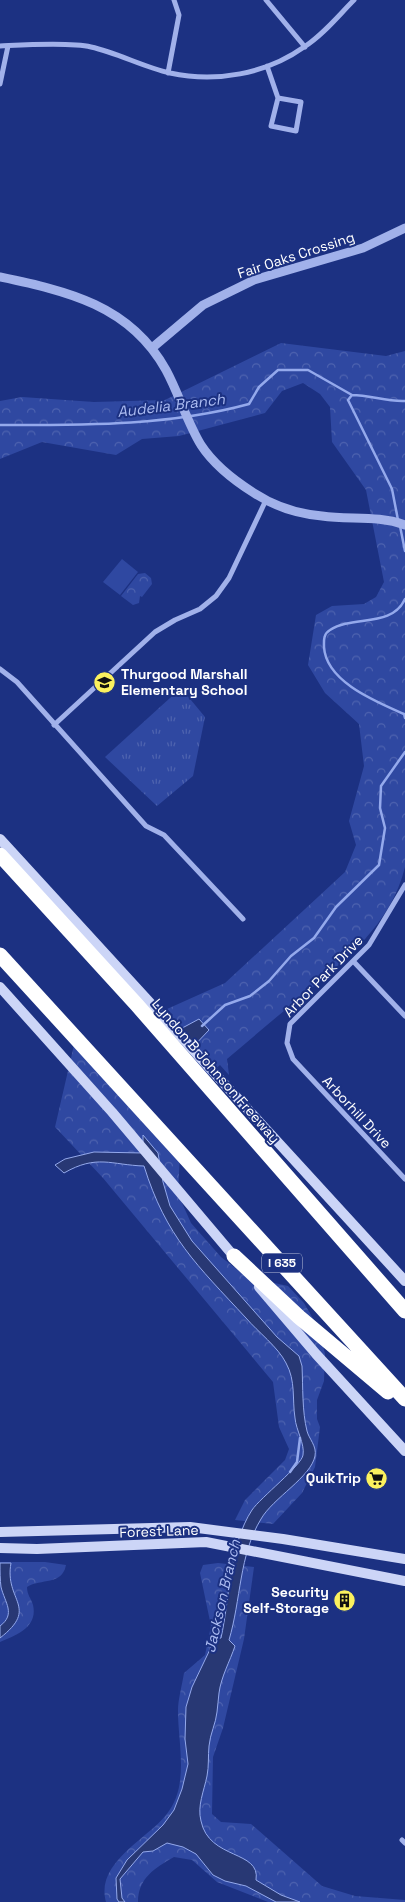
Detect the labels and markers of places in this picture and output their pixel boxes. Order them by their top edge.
place label: Thurgood Marshall Elementary School [121,665,248,699]
school or university icon: Thurgood Marshall Elementary School [93,670,117,694]
supermarket icon: QuikTrip [365,1466,389,1490]
place label: QuikTrip [306,1469,361,1487]
place label: Security Self-Storage [243,1583,329,1617]
building icon: Security Self-Storage [333,1588,357,1612]

